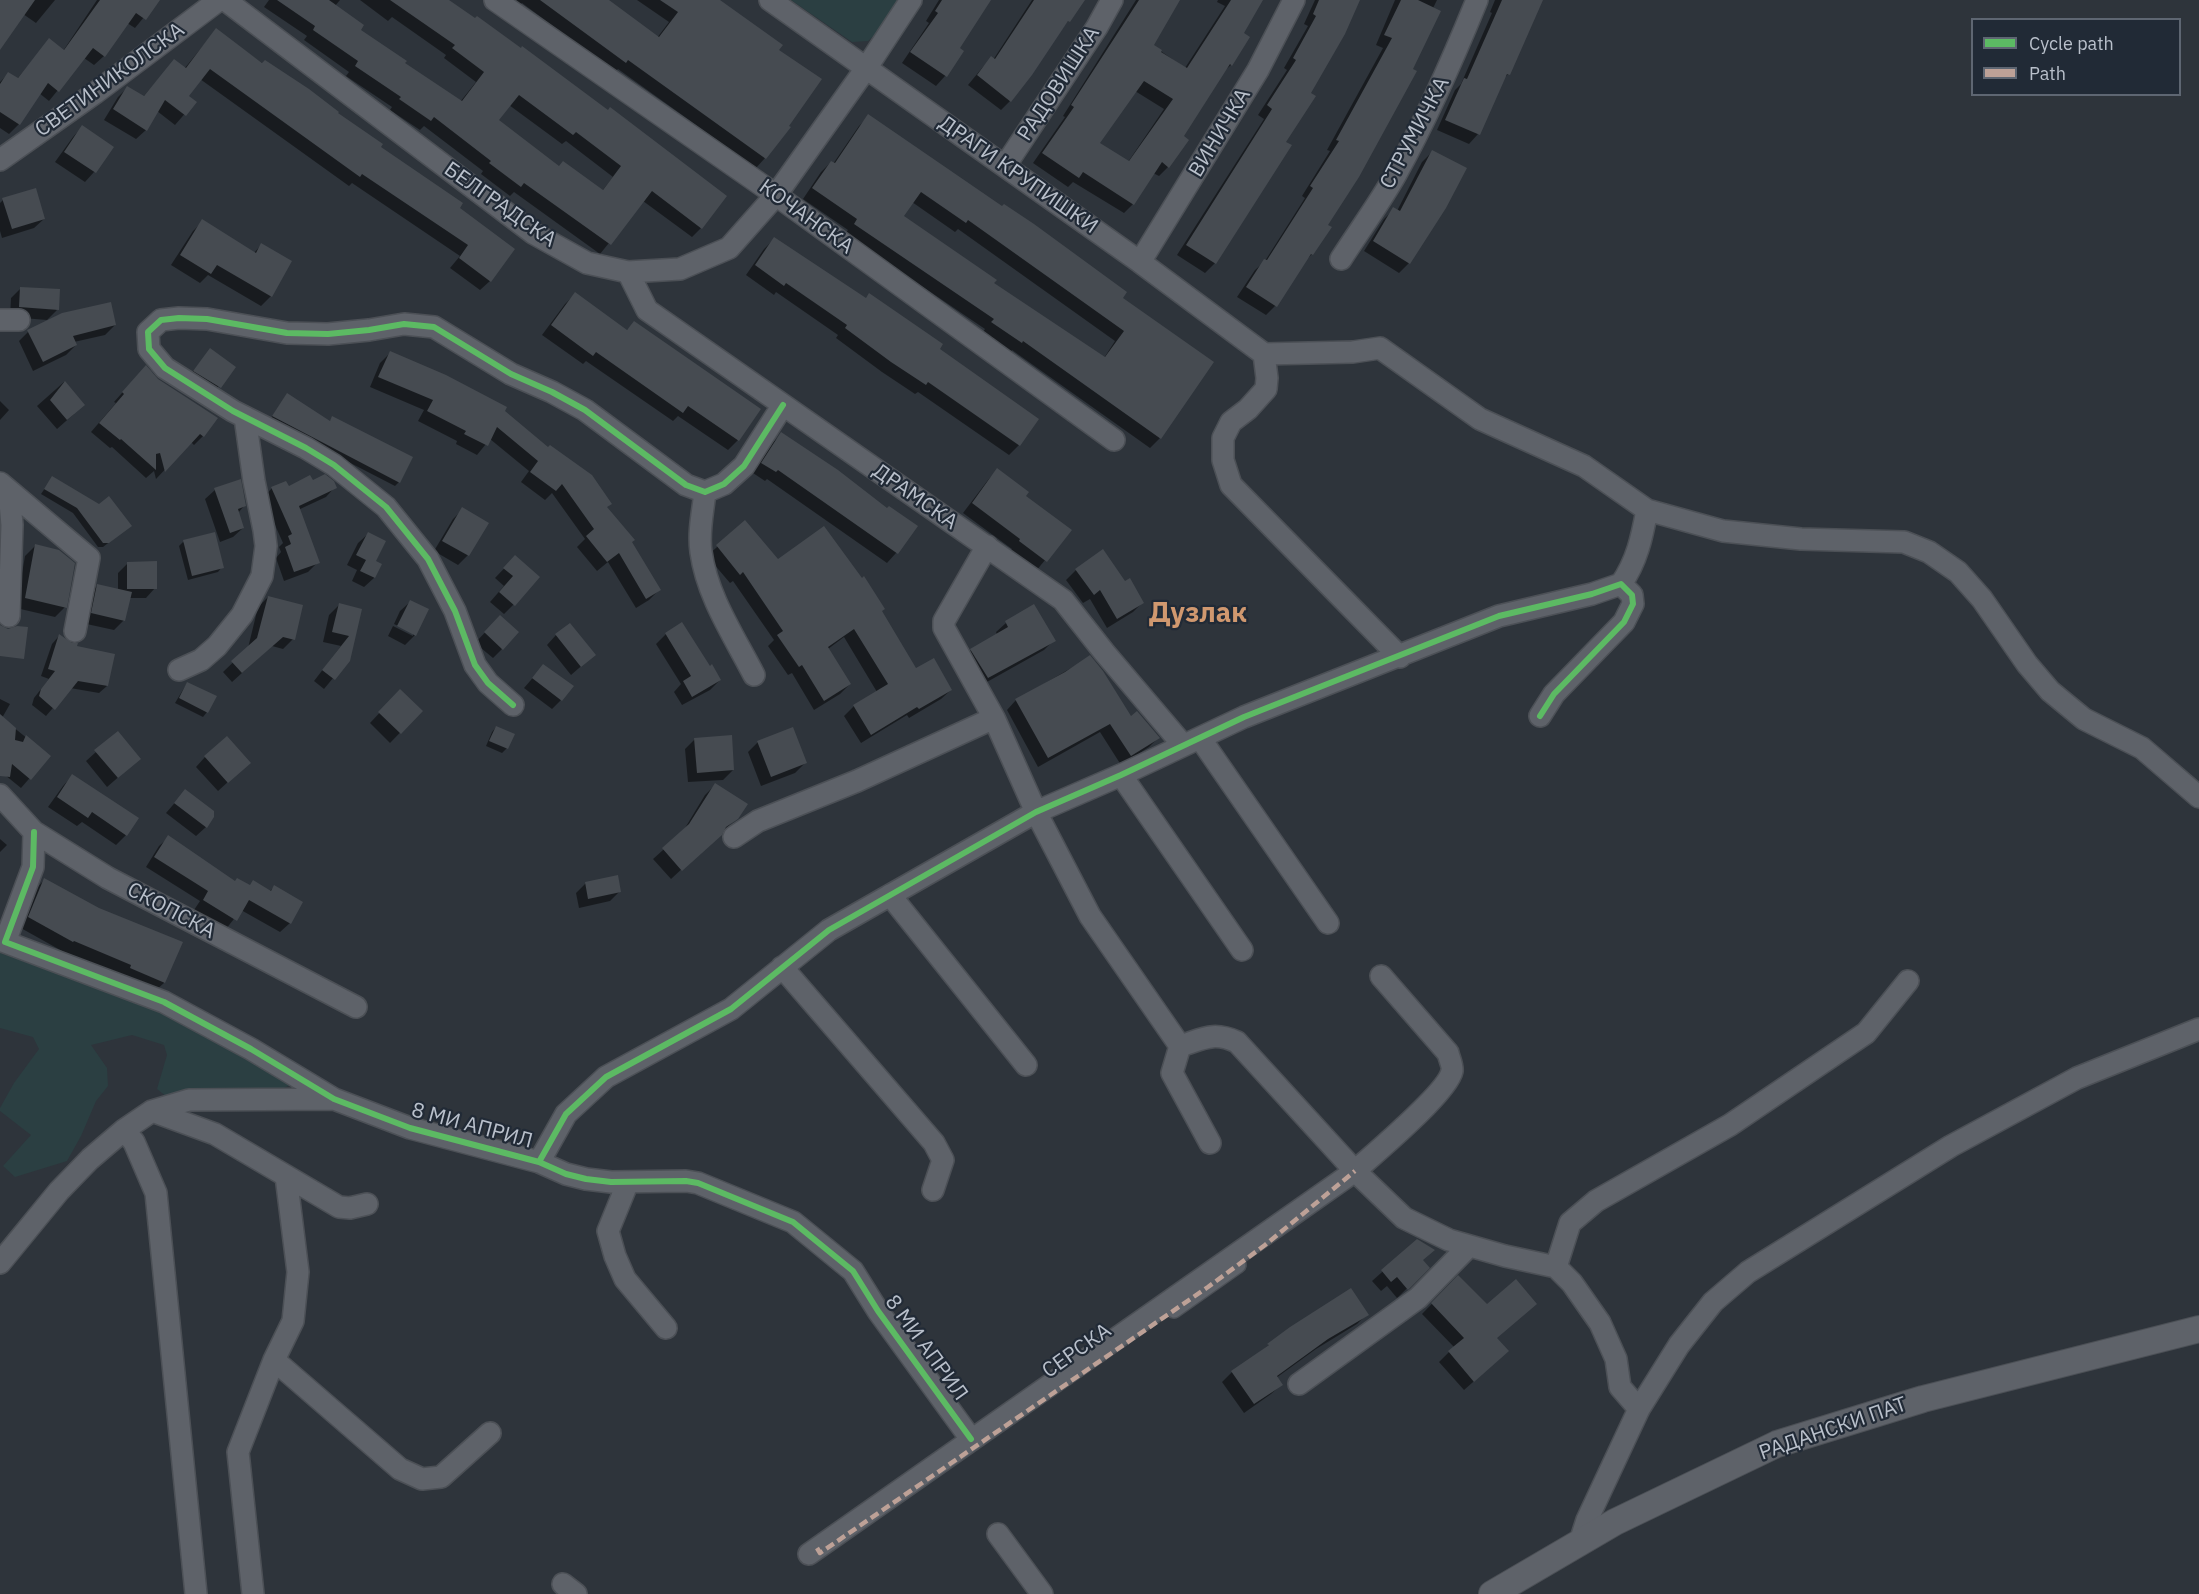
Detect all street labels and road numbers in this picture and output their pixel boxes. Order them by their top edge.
street label: СВЕТИНИКОЛСКА [31,17,189,143]
street label: РАДОВИШКА [1013,22,1105,146]
street label: СТРУМИЧКА [1375,73,1455,193]
street label: ВИНИЧКА [1184,84,1256,182]
street label: ДРАГИ КРУПИШКИ [934,111,1102,239]
street label: БЕЛГРАДСКА [439,157,561,253]
street label: КОЧАНСКА [754,174,858,260]
street label: ДРАМСКА [868,459,962,535]
street label: СКОПСКА [123,877,219,945]
street label: 8 МИ АПРИЛ [409,1098,535,1154]
street label: 8 МИ АПРИЛ [879,1290,973,1406]
street label: СЕРСКА [1038,1318,1116,1384]
street label: РАДАНСКИ ПАТ [1756,1392,1910,1466]

